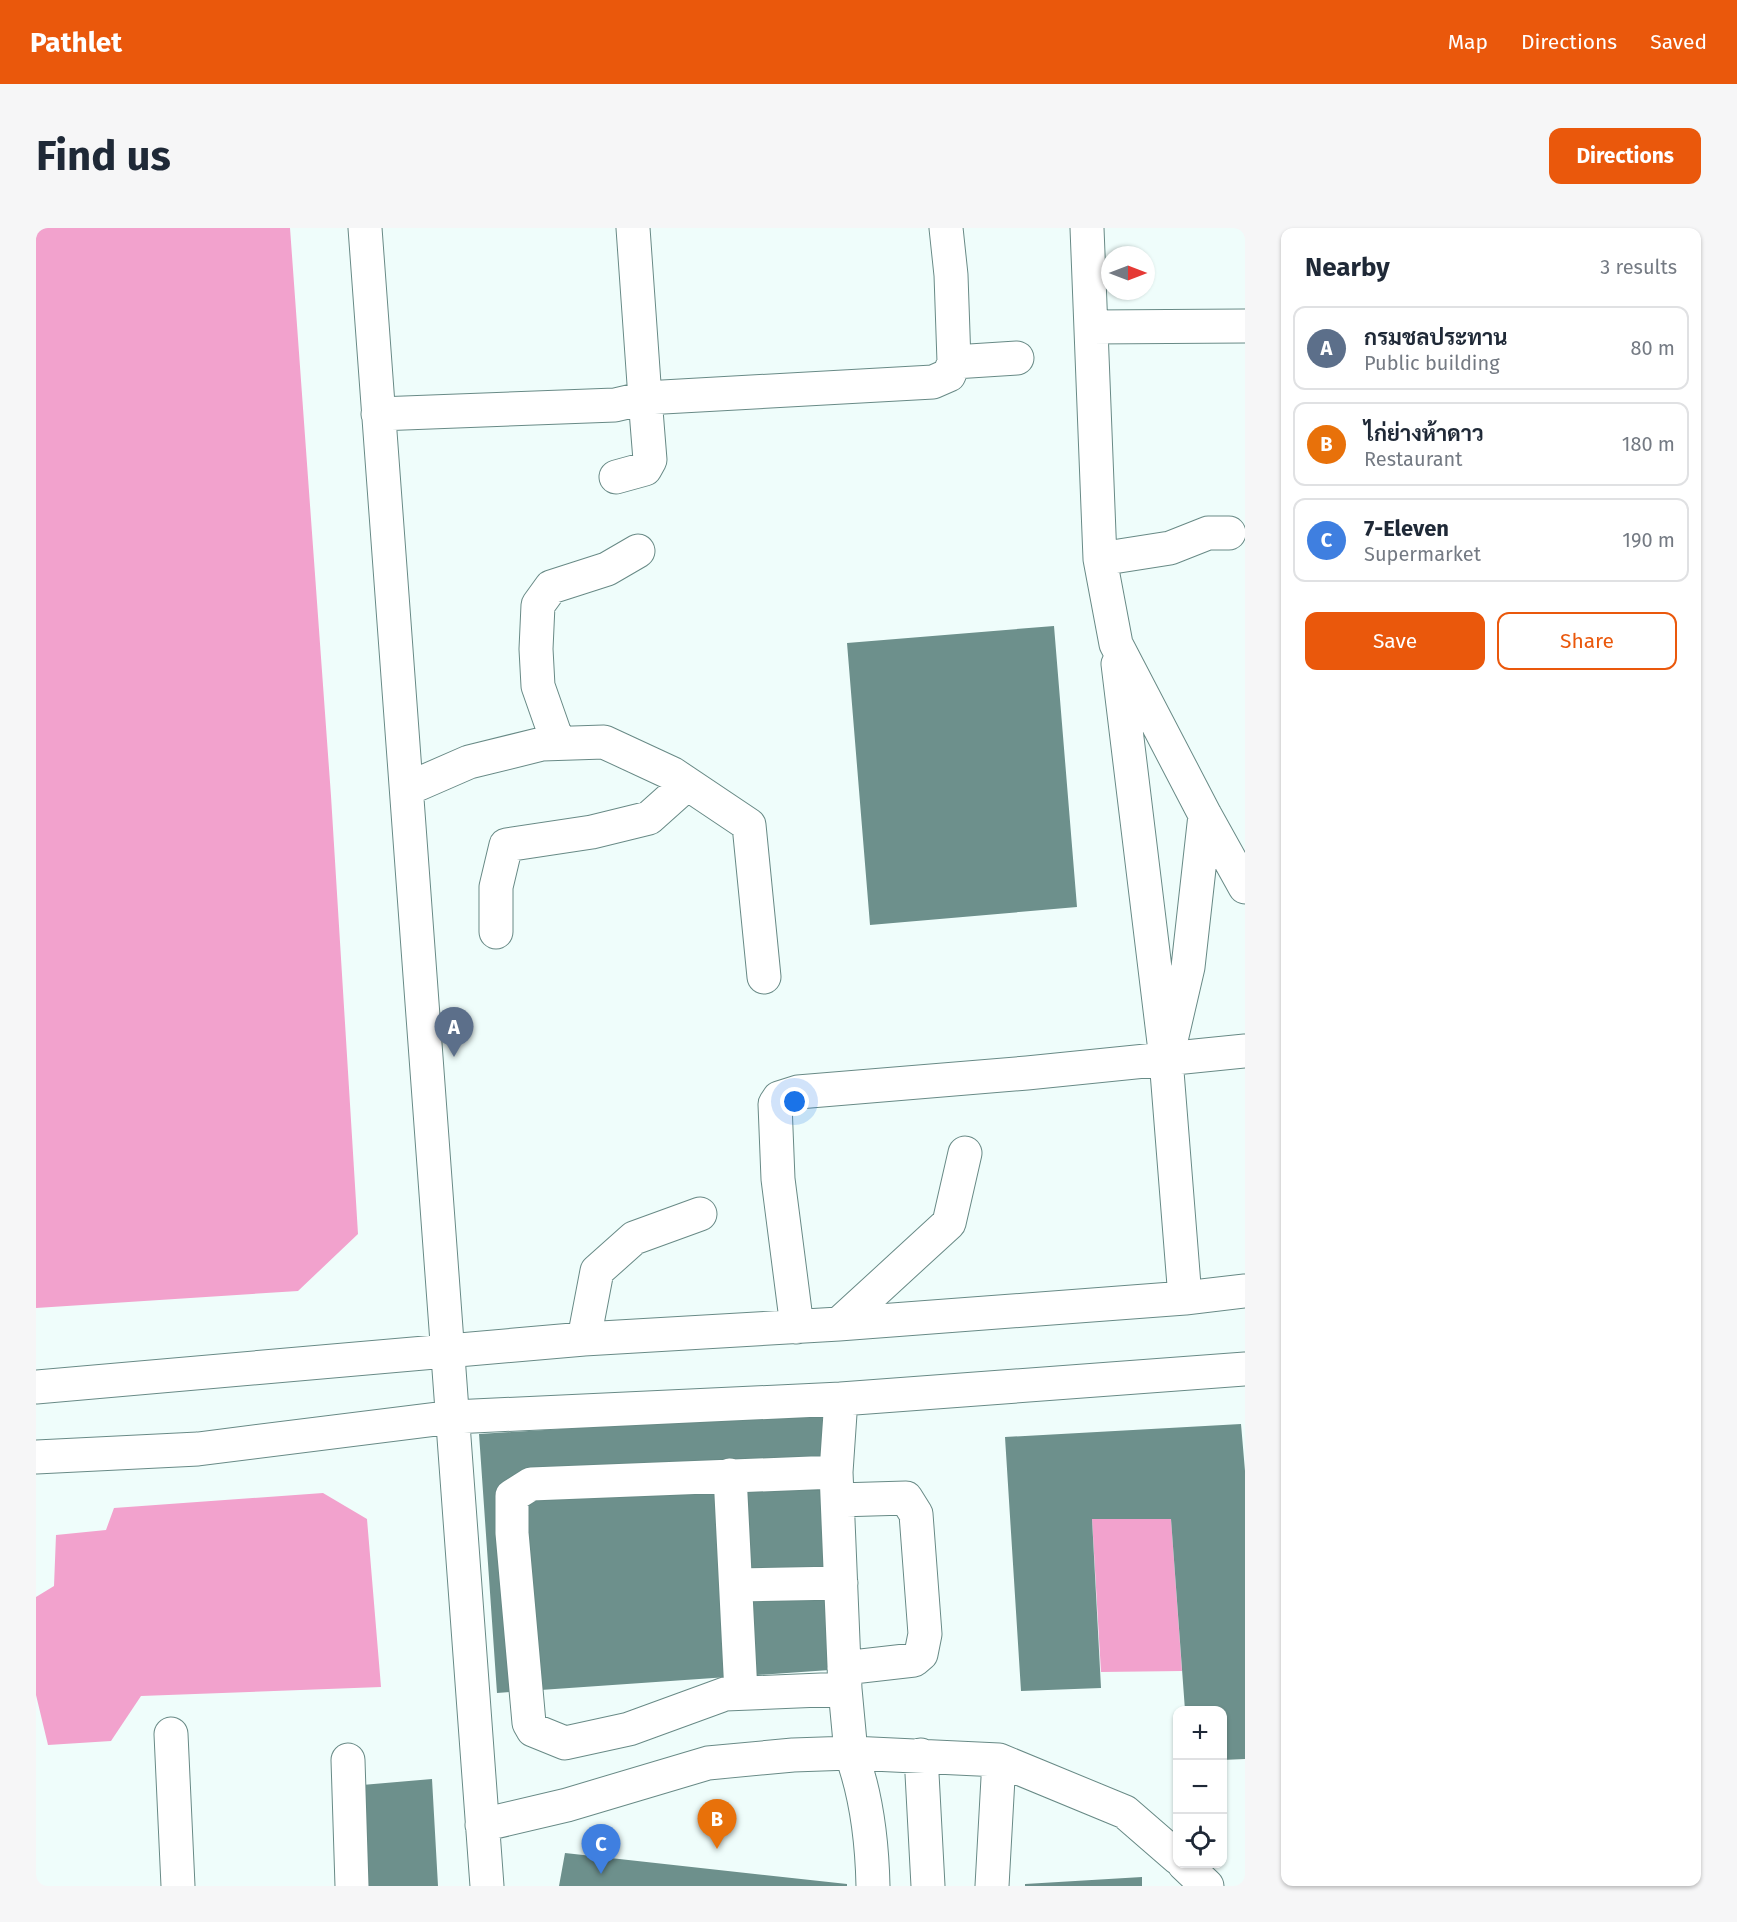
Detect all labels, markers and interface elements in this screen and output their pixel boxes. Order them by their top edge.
text: Pathlet [30,26,122,59]
text: Map [1448,29,1488,55]
text: Directions [1521,29,1617,55]
text: Saved [1650,29,1707,55]
button: Directions [1549,128,1701,184]
text: Find us [36,131,171,181]
north arrow [1101,246,1155,300]
text: Nearby [1305,252,1390,283]
text: 3 results [1600,255,1677,279]
text: กรมชลประทาน [1364,324,1508,351]
text: A [1321,336,1332,360]
text: 80 m [1630,336,1675,360]
text: Public building [1364,351,1500,375]
text: ไก่ย่างห้าดาว [1364,420,1484,447]
text: B [1320,432,1333,456]
text: 180 m [1622,432,1675,456]
text: Restaurant [1364,447,1462,471]
text: 7-Eleven [1364,515,1449,542]
text: C [1321,528,1332,552]
text: 190 m [1622,528,1675,552]
text: Supermarket [1364,542,1481,566]
button: Save [1305,612,1485,670]
button: Share [1497,612,1677,670]
pin: A [434,1008,474,1057]
your location [780,1087,809,1116]
map controls [1173,1706,1227,1868]
button: + [1173,1706,1227,1760]
button: − [1173,1760,1227,1814]
pin: B [698,1800,736,1849]
button: locate [1173,1814,1227,1868]
pin: C [582,1824,620,1874]

